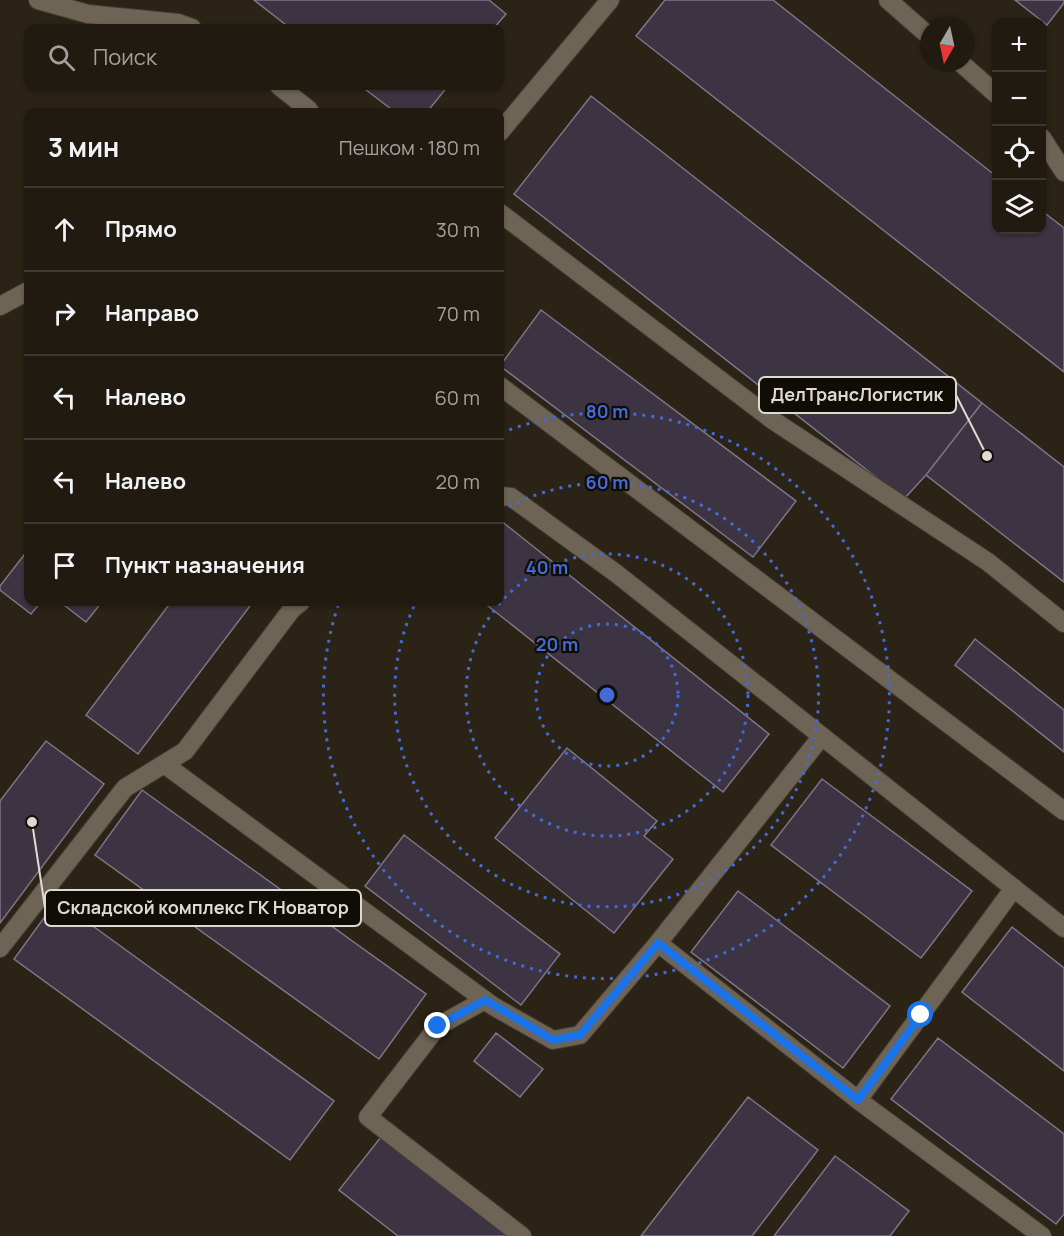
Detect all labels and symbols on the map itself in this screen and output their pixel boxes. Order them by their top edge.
north arrow [920,18,974,72]
callout: ДелТрансЛогистик [759,377,956,413]
text: ДелТрансЛогистик [771,382,945,406]
text: 80 m [586,399,628,423]
text: 60 m [586,470,628,494]
text: 40 m [526,555,568,579]
text: 20 m [536,632,578,656]
centre of rings [597,685,617,705]
callout: Складской комплекс ГК Новатор [45,890,361,926]
text: Складской комплекс ГК Новатор [57,895,349,919]
route start [907,1001,933,1027]
route end [424,1012,450,1038]

